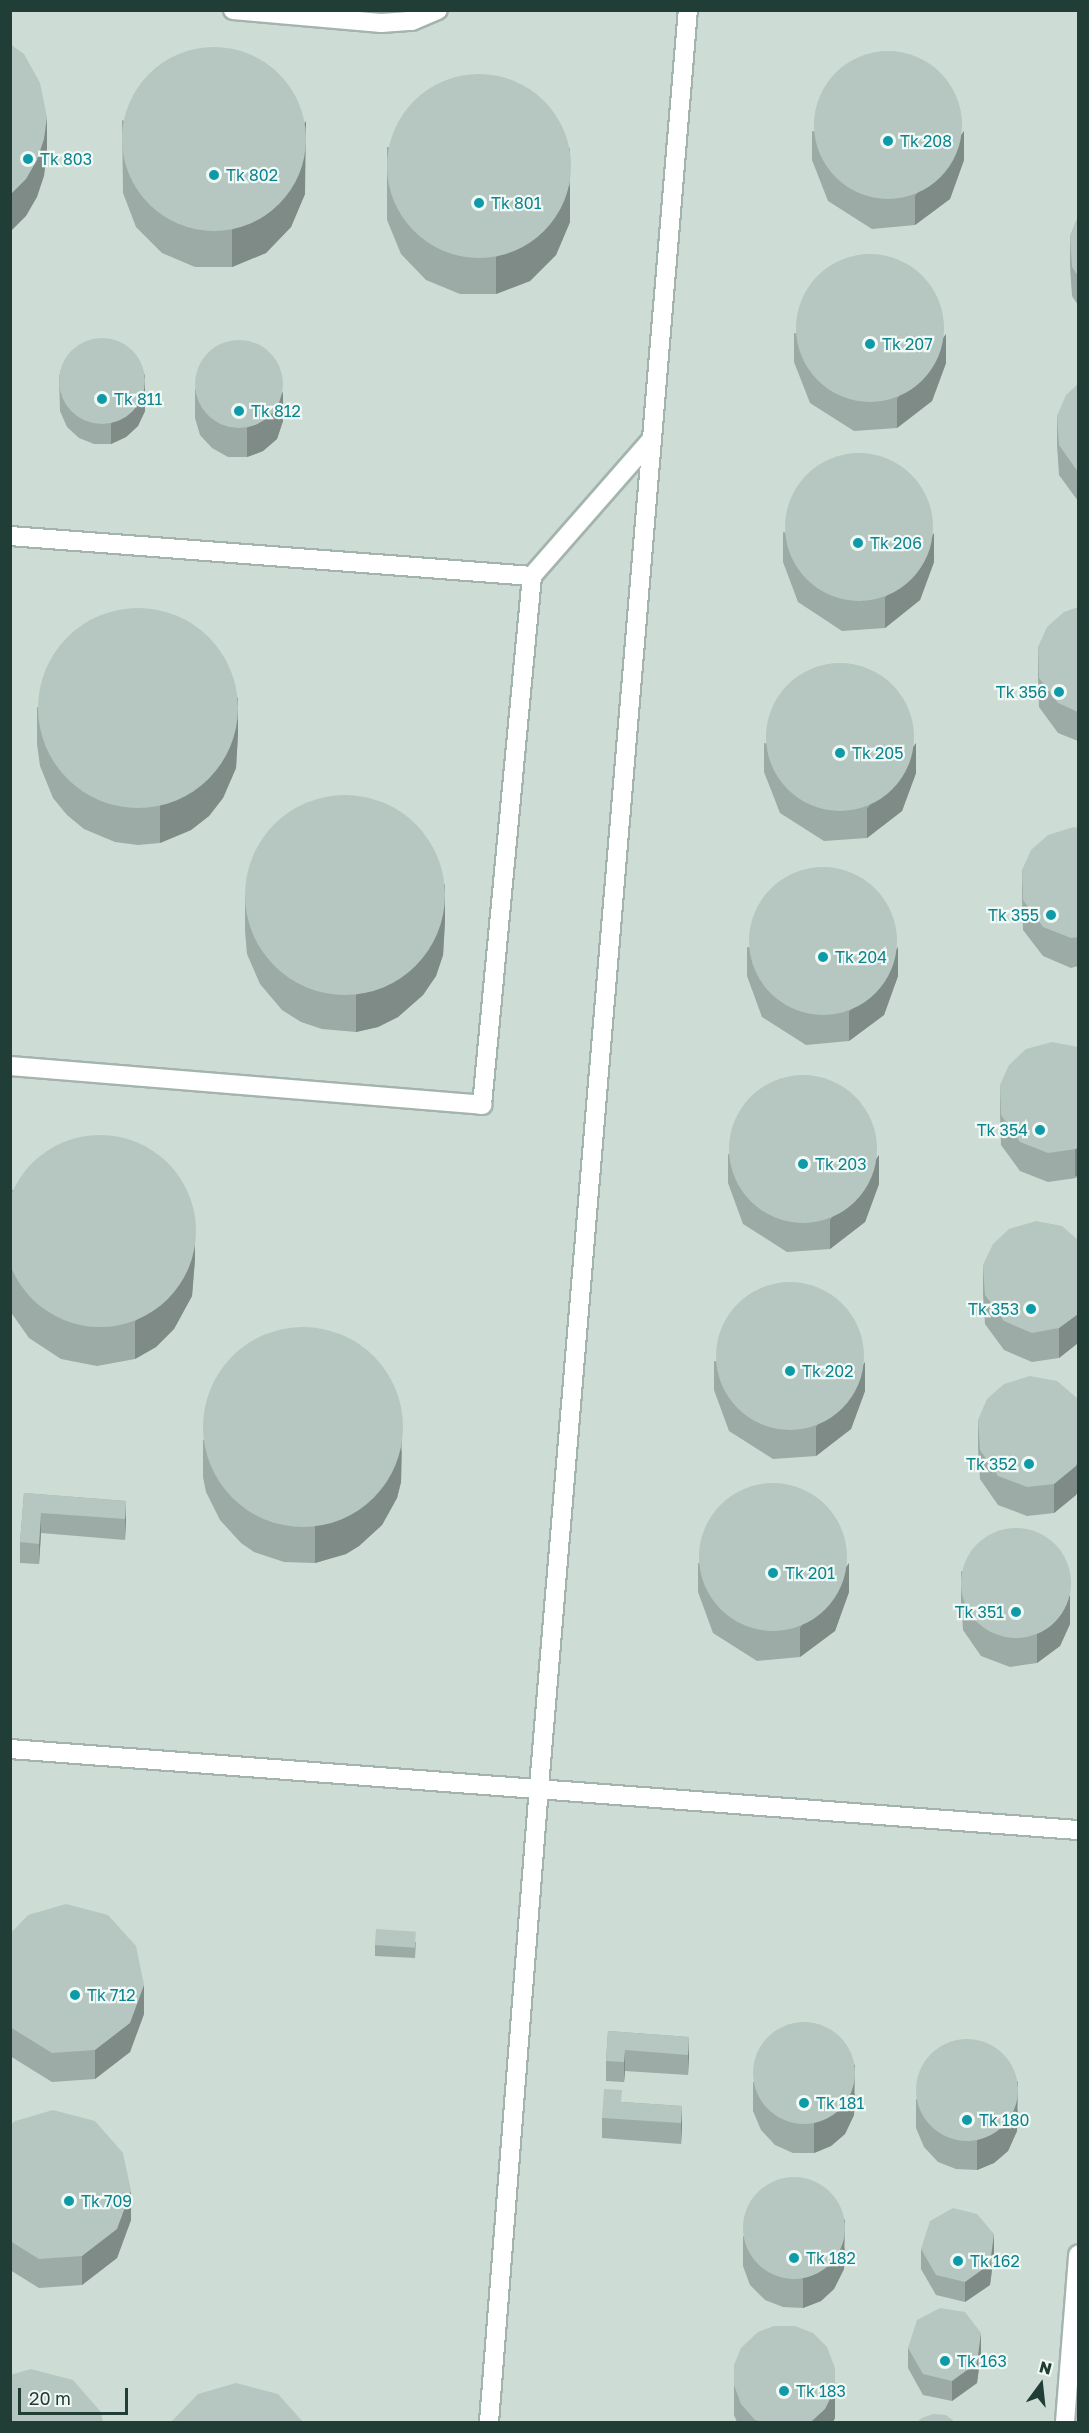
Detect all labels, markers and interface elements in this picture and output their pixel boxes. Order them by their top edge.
place label: Tk 208 [900,131,952,151]
marker: Tk 208 [881,134,895,148]
place label: Tk 803 [40,149,92,169]
marker: Tk 803 [21,152,35,166]
place label: Tk 802 [226,165,278,185]
marker: Tk 802 [207,168,221,182]
place label: Tk 801 [491,193,541,213]
marker: Tk 801 [472,196,486,210]
place label: Tk 207 [882,334,933,354]
marker: Tk 207 [863,337,877,351]
place label: Tk 811 [114,389,162,409]
marker: Tk 811 [95,392,109,406]
place label: Tk 812 [251,401,301,421]
marker: Tk 812 [232,404,246,418]
place label: Tk 206 [870,533,922,553]
marker: Tk 206 [851,536,865,550]
place label: Tk 356 [996,682,1047,702]
marker: Tk 356 [1052,685,1066,699]
place label: Tk 205 [852,743,903,763]
marker: Tk 205 [833,746,847,760]
place label: Tk 355 [988,905,1039,925]
marker: Tk 355 [1044,908,1058,922]
place label: Tk 204 [835,947,887,967]
marker: Tk 204 [816,950,830,964]
place label: Tk 354 [977,1120,1028,1140]
marker: Tk 354 [1033,1123,1047,1137]
place label: Tk 203 [815,1154,867,1174]
marker: Tk 203 [796,1157,810,1171]
place label: Tk 353 [968,1299,1019,1319]
marker: Tk 353 [1024,1302,1038,1316]
place label: Tk 202 [802,1361,853,1381]
marker: Tk 202 [783,1364,797,1378]
place label: Tk 352 [966,1454,1017,1474]
marker: Tk 352 [1022,1457,1036,1471]
place label: Tk 201 [785,1563,835,1583]
marker: Tk 201 [766,1566,780,1580]
place label: Tk 351 [955,1602,1004,1622]
marker: Tk 351 [1009,1605,1023,1619]
place label: Tk 712 [87,1985,135,2005]
marker: Tk 712 [68,1988,82,2002]
place label: Tk 181 [816,2093,864,2113]
marker: Tk 181 [797,2096,811,2110]
place label: Tk 180 [979,2110,1029,2130]
marker: Tk 180 [960,2113,974,2127]
place label: Tk 709 [81,2191,132,2211]
marker: Tk 709 [62,2194,76,2208]
place label: Tk 182 [806,2248,856,2268]
marker: Tk 182 [787,2251,801,2265]
place label: Tk 162 [970,2251,1020,2271]
marker: Tk 162 [951,2254,965,2268]
place label: Tk 163 [957,2351,1007,2371]
marker: Tk 163 [938,2354,952,2368]
north arrow [1011,2355,1071,2415]
text: N [1037,2356,1054,2379]
scale bar [21,2376,130,2414]
place label: Tk 183 [796,2381,846,2401]
marker: Tk 183 [777,2384,791,2398]
text: 20 m [29,2387,71,2409]

